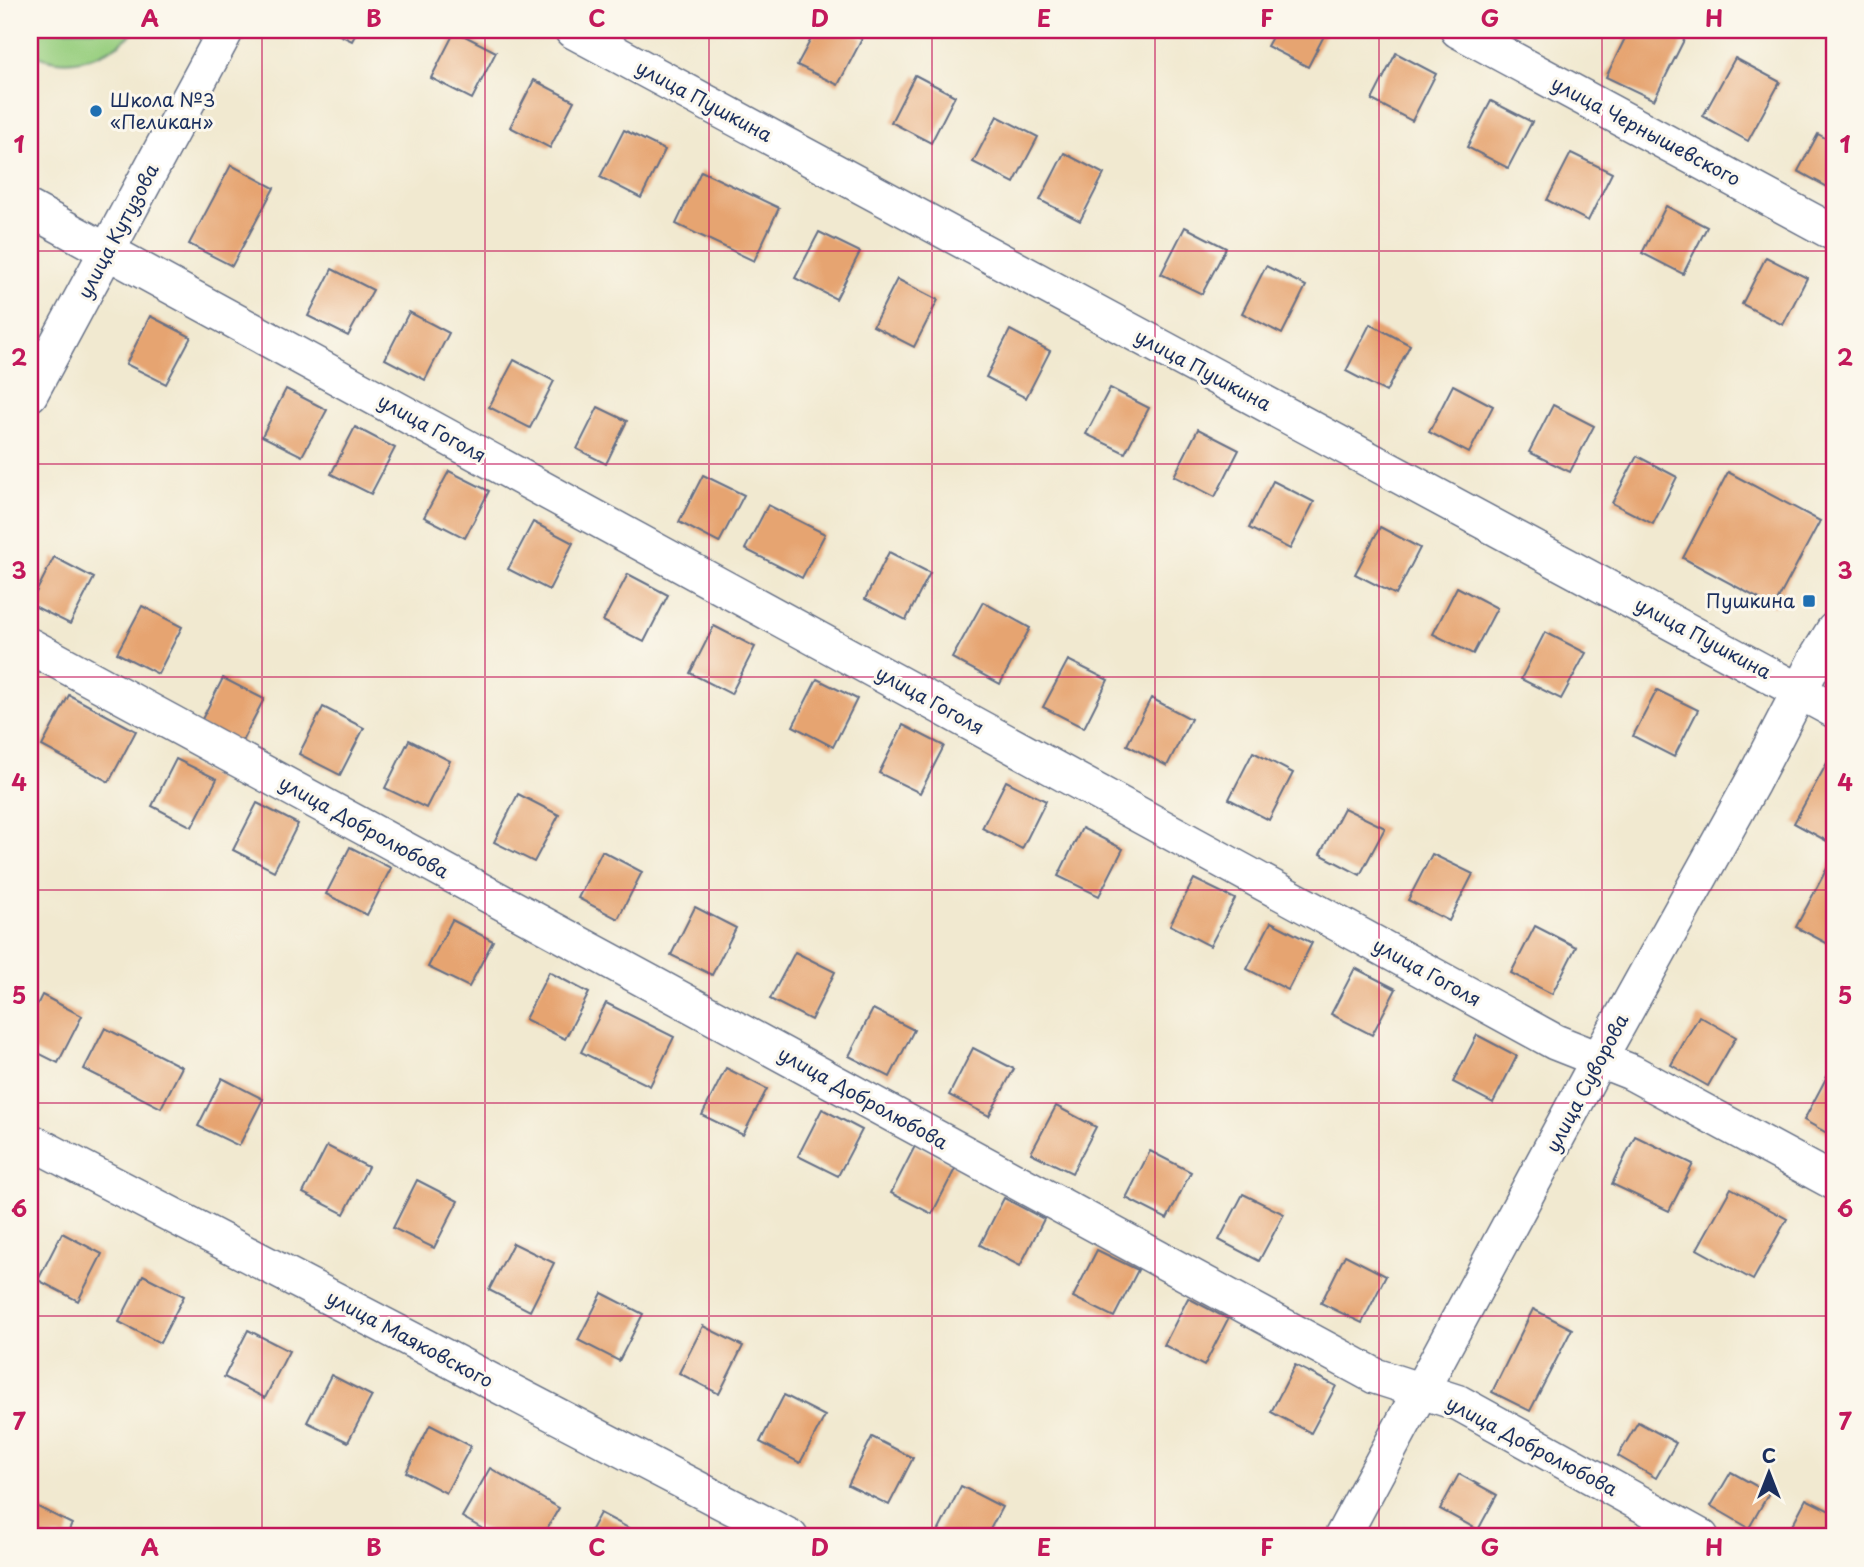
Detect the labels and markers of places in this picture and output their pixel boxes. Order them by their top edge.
place label: Школа №3 «Пеликан» [110,85,215,135]
marker: Школа №3 «Пеликан» [88,103,104,119]
place label: Пушкина [1706,586,1795,614]
marker: Пушкина [1801,593,1817,609]

